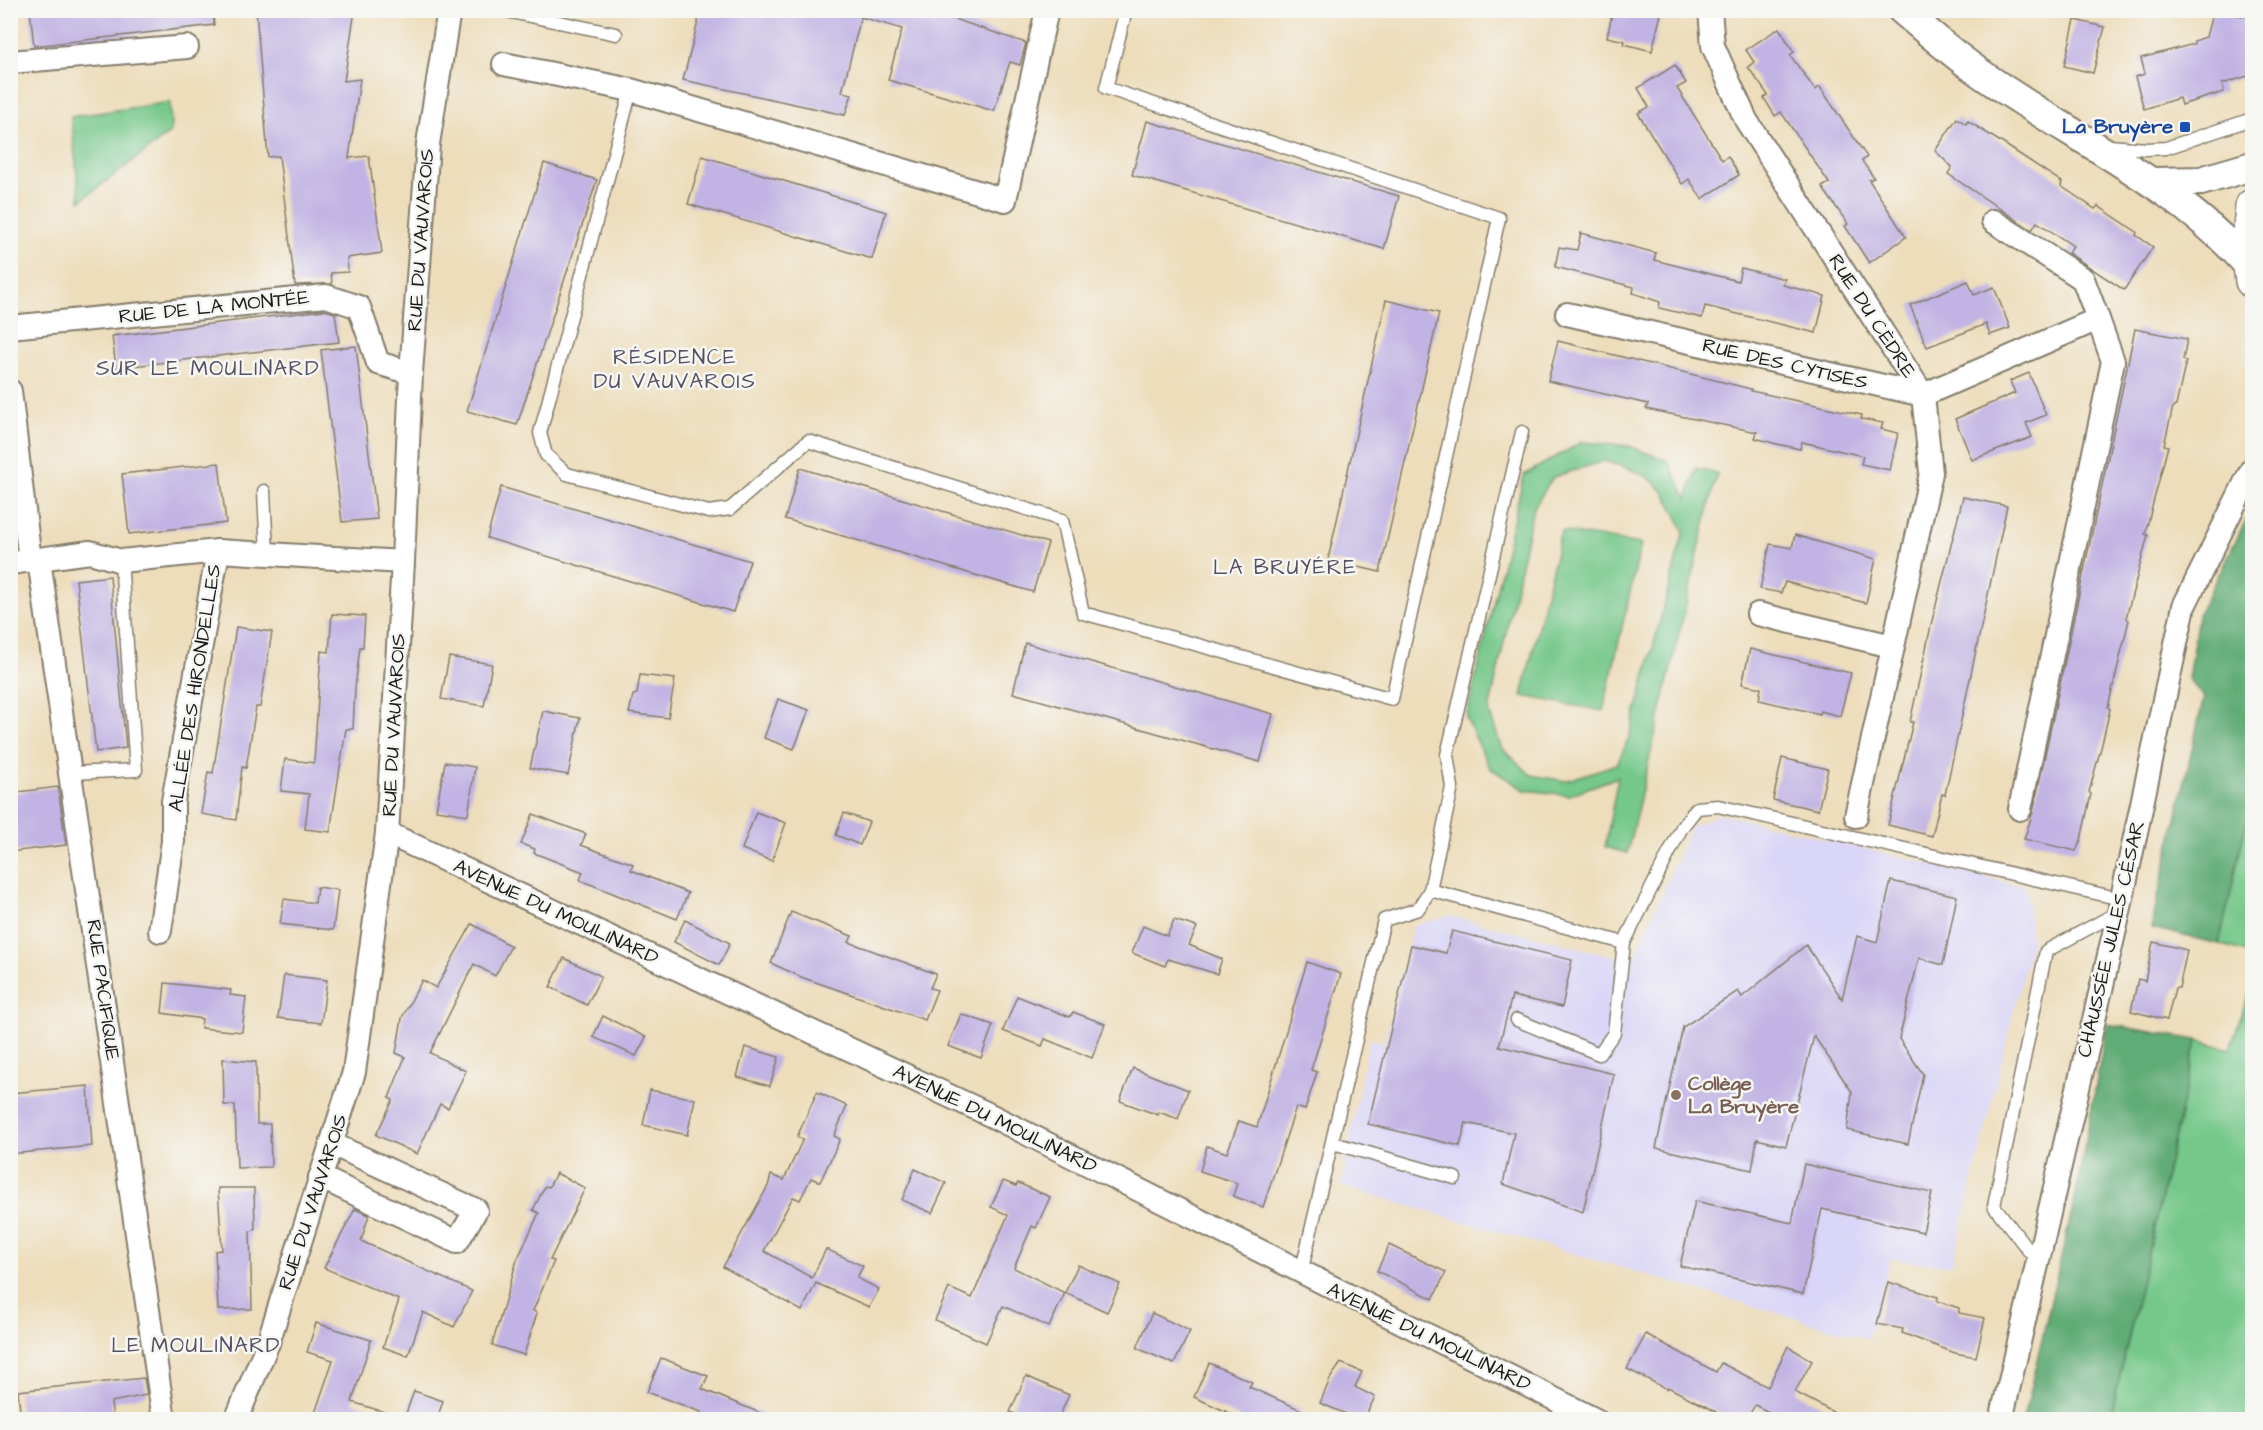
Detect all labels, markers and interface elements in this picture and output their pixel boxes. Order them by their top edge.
place label: La Bruyère [2062,113,2173,142]
marker: La Bruyère [2178,120,2192,134]
street label: RUE DU VAUVAROIS [401,148,441,332]
street label: RUE DU CÈDRE [1821,249,1923,384]
street label: RUE DE LA MONTÉE [117,283,311,331]
street label: RUE DES CYTISES [1700,331,1871,397]
district label: RÉSIDENCE DU VAUVAROIS [594,343,756,396]
district label: SUR LE MOULINARD [96,354,320,383]
district label: LA BRUYÉRE [1213,553,1357,582]
street label: ALLÉE DES HIRONDELLES [162,562,228,814]
street label: RUE DU VAUVAROIS [375,633,413,817]
street label: CHAUSSÉE JULES CÉSAR [2070,818,2152,1060]
street label: AVENUE DU MOULINARD [449,852,663,972]
street label: RUE PACIFIQUE [79,918,127,1063]
street label: AVENUE DU MOULINARD [888,1057,1102,1181]
place label: Collège La Bruyère [1688,1070,1799,1122]
marker: Collège La Bruyère [1669,1088,1683,1102]
street label: RUE DU VAUVAROIS [271,1111,355,1293]
street label: AVENUE DU MOULINARD [1322,1275,1536,1399]
district label: LE MOULINARD [111,1331,281,1360]

